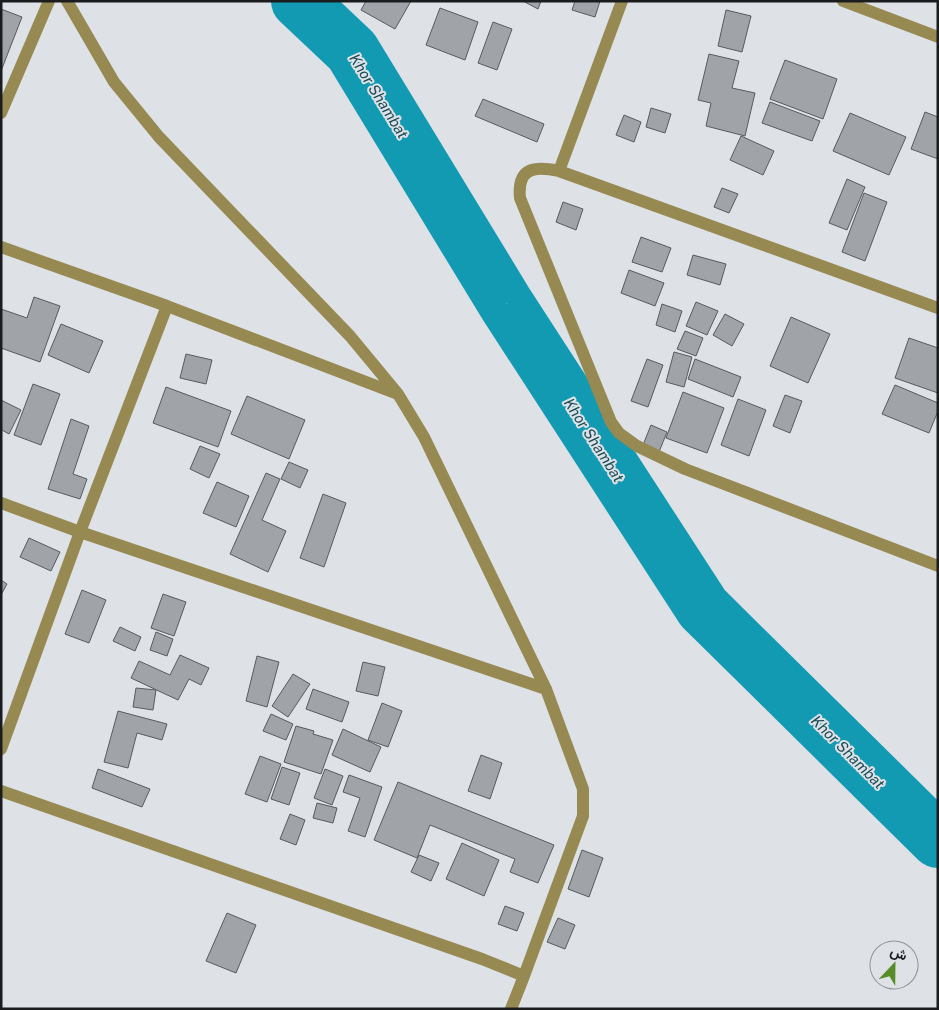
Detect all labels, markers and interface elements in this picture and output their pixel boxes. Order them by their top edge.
water label: Khor Shambat [346,51,412,142]
water label: Khor Shambat [561,395,628,485]
water label: Khor Shambat [808,712,888,792]
north arrow [869,940,919,990]
text: ش [888,942,910,965]

